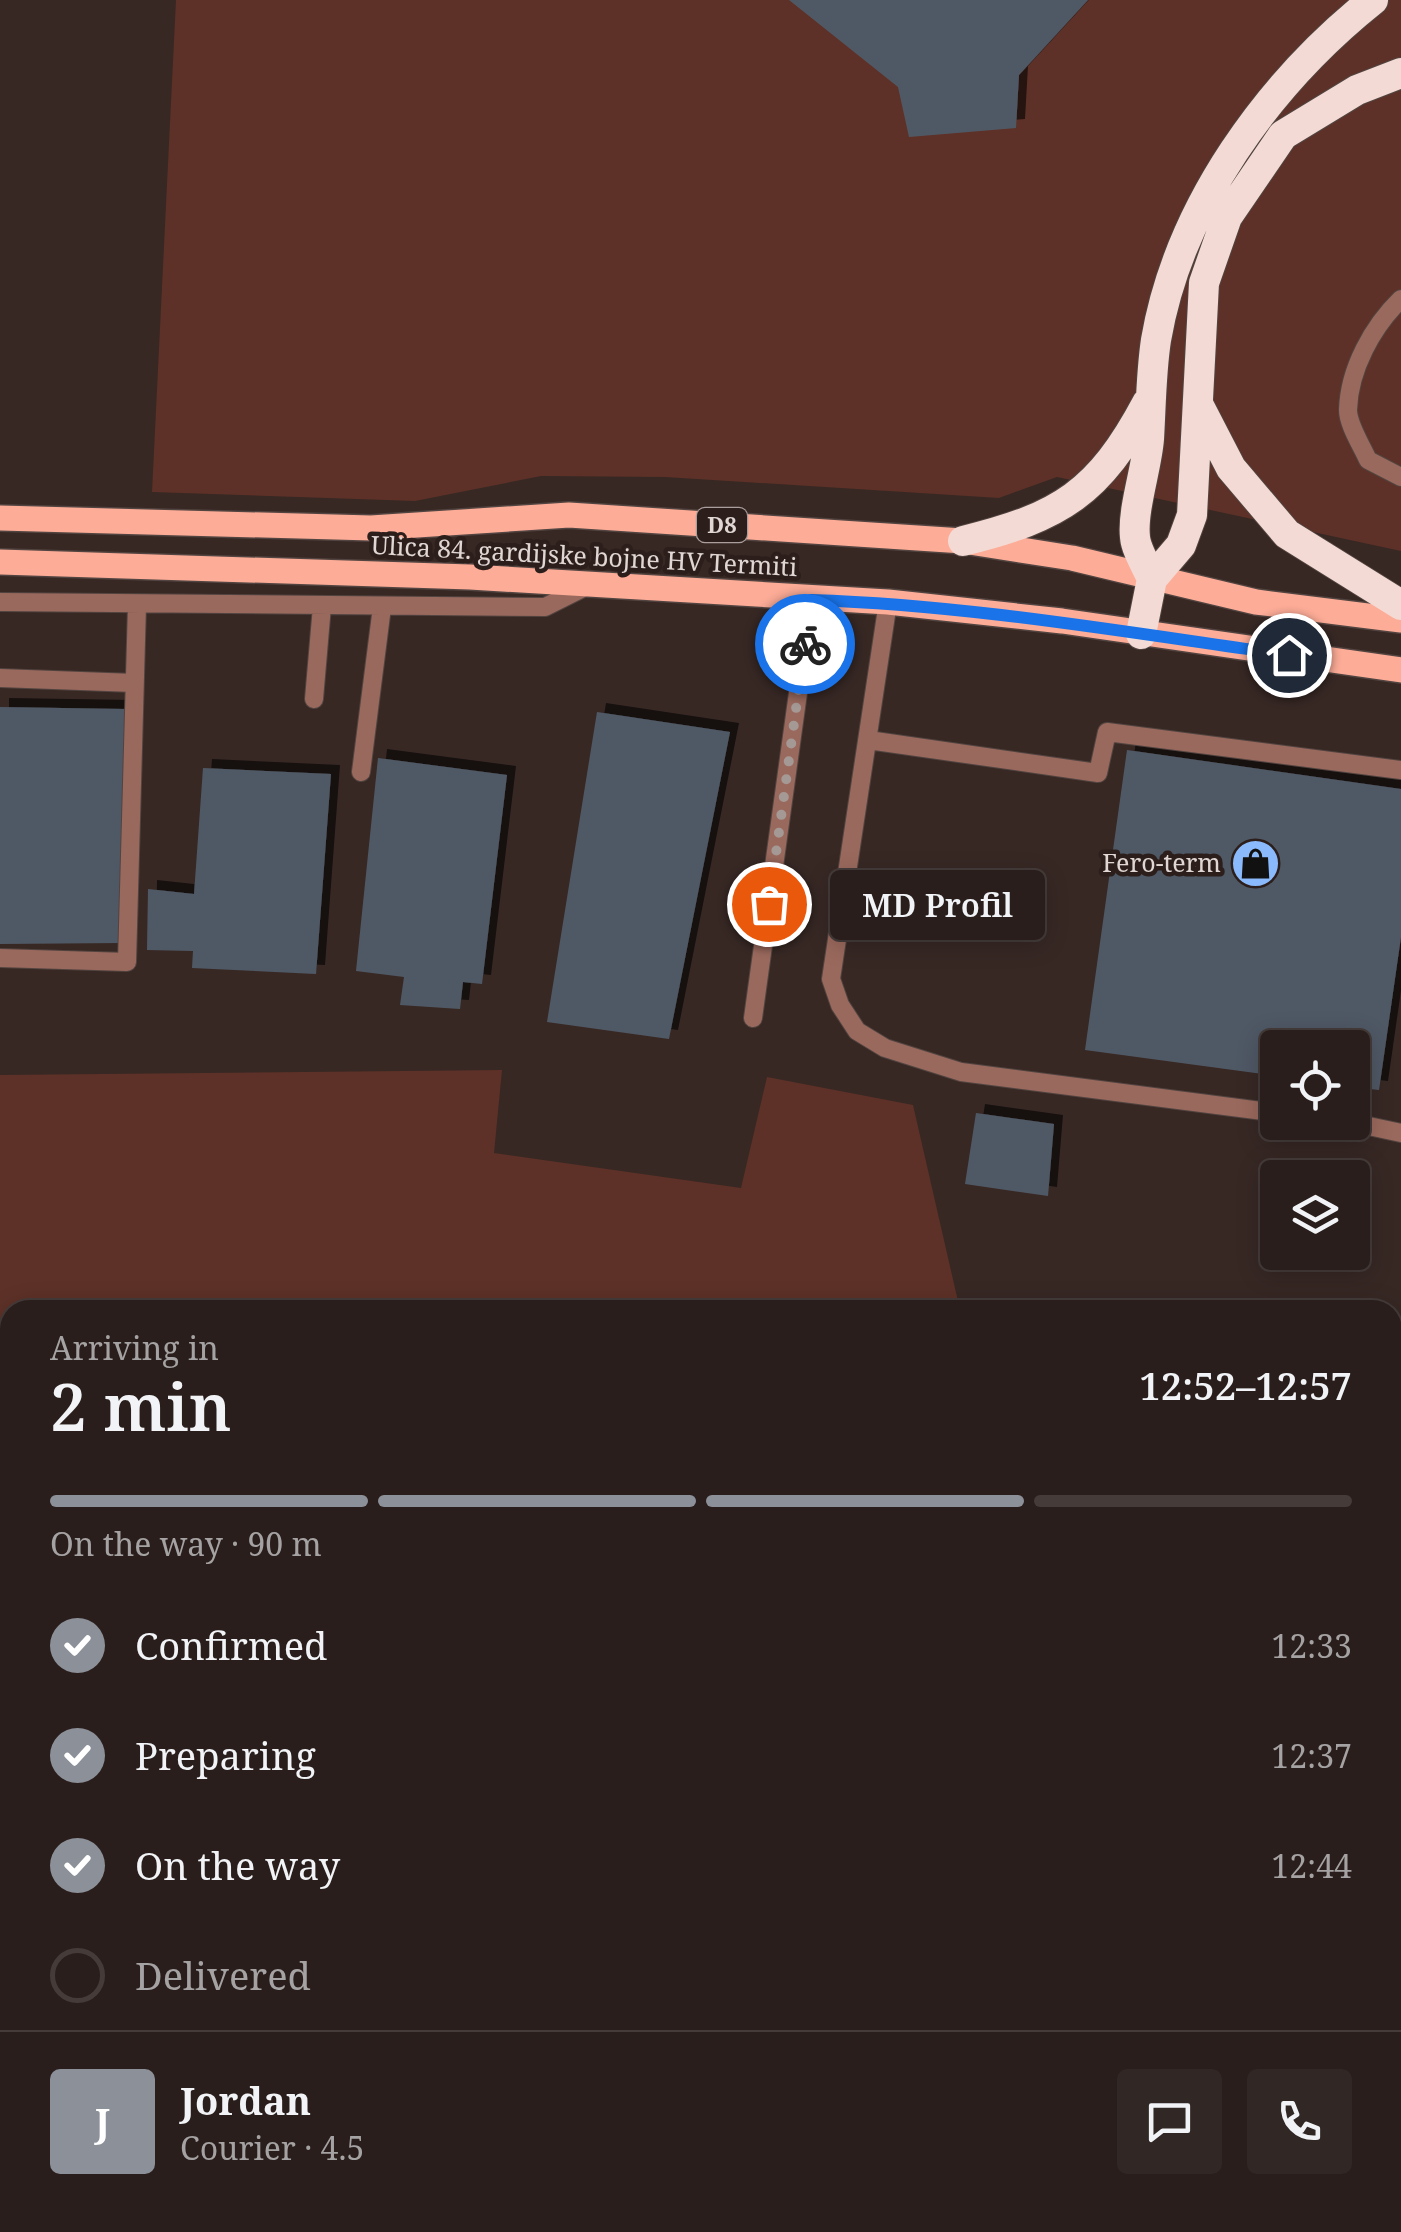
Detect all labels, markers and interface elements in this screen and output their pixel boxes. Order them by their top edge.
road number: D8 [697,508,747,542]
street label: Ulica 84. gardijske bojne HV Termiti [370,527,798,583]
courier [755,594,855,694]
pin [1247,613,1332,698]
icon: bike [778,617,833,672]
icon: home [1262,628,1317,683]
shop icon: Fero-term [1230,837,1282,889]
place label: Fero-term [1102,845,1221,879]
pin [727,862,812,947]
callout: MD Profil [829,869,1044,939]
icon: bag [742,877,797,932]
text: MD Profil [862,883,1013,926]
map controls [1260,1030,1370,1270]
button: locate [1260,1030,1370,1140]
button: layers [1260,1160,1370,1270]
text: Arriving in [50,1326,219,1369]
text: 12:52–12:57 [1139,1359,1352,1411]
text: 2 min [50,1362,232,1450]
text: On the way · 90 m [50,1522,322,1565]
icon: check [50,1618,105,1673]
text: Confirmed [135,1619,327,1671]
text: 12:33 [1271,1624,1352,1667]
icon: check [50,1728,105,1783]
text: Preparing [135,1729,316,1781]
text: 12:37 [1271,1734,1352,1777]
icon: check [50,1838,105,1893]
text: On the way [135,1839,340,1891]
text: 12:44 [1271,1844,1352,1887]
text: Delivered [135,1949,311,2001]
button: chat [1117,2069,1222,2174]
button: phone [1247,2069,1352,2174]
text: Jordan [180,2074,311,2126]
text: J [95,2095,110,2147]
text: Courier · 4.5 [180,2126,364,2169]

